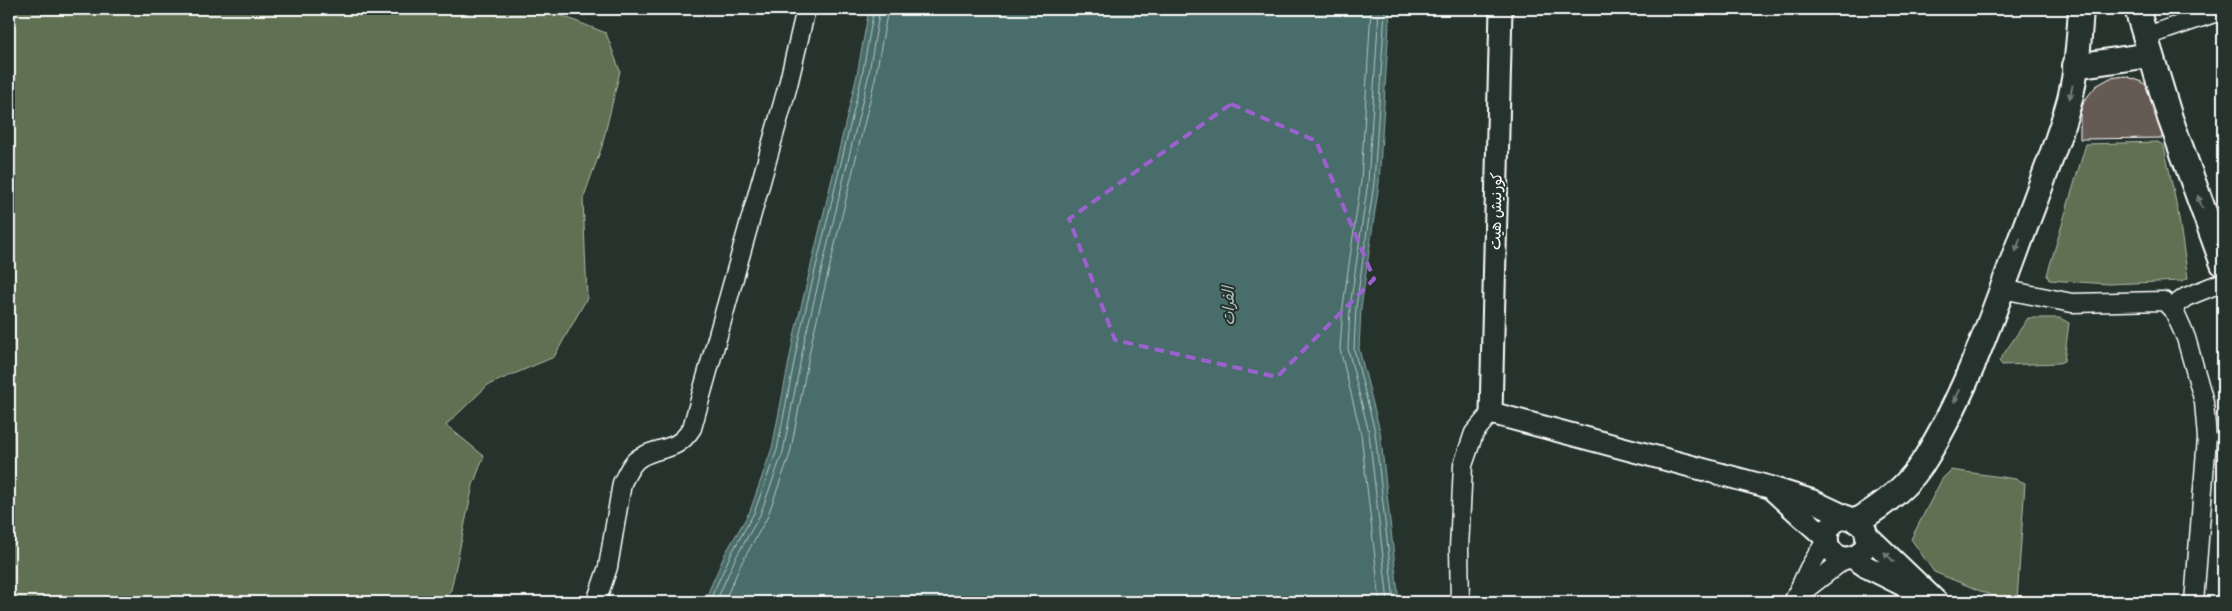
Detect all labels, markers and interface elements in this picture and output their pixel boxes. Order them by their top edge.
one-way arrow [2067,84,2075,99]
street label: كورنيش هيت [1484,172,1507,250]
one-way arrow [2195,195,2203,210]
one-way arrow [2014,238,2021,253]
water label: الفرات [1217,284,1239,326]
one-way arrow [1953,389,1961,403]
one-way arrow [1883,551,1895,563]

